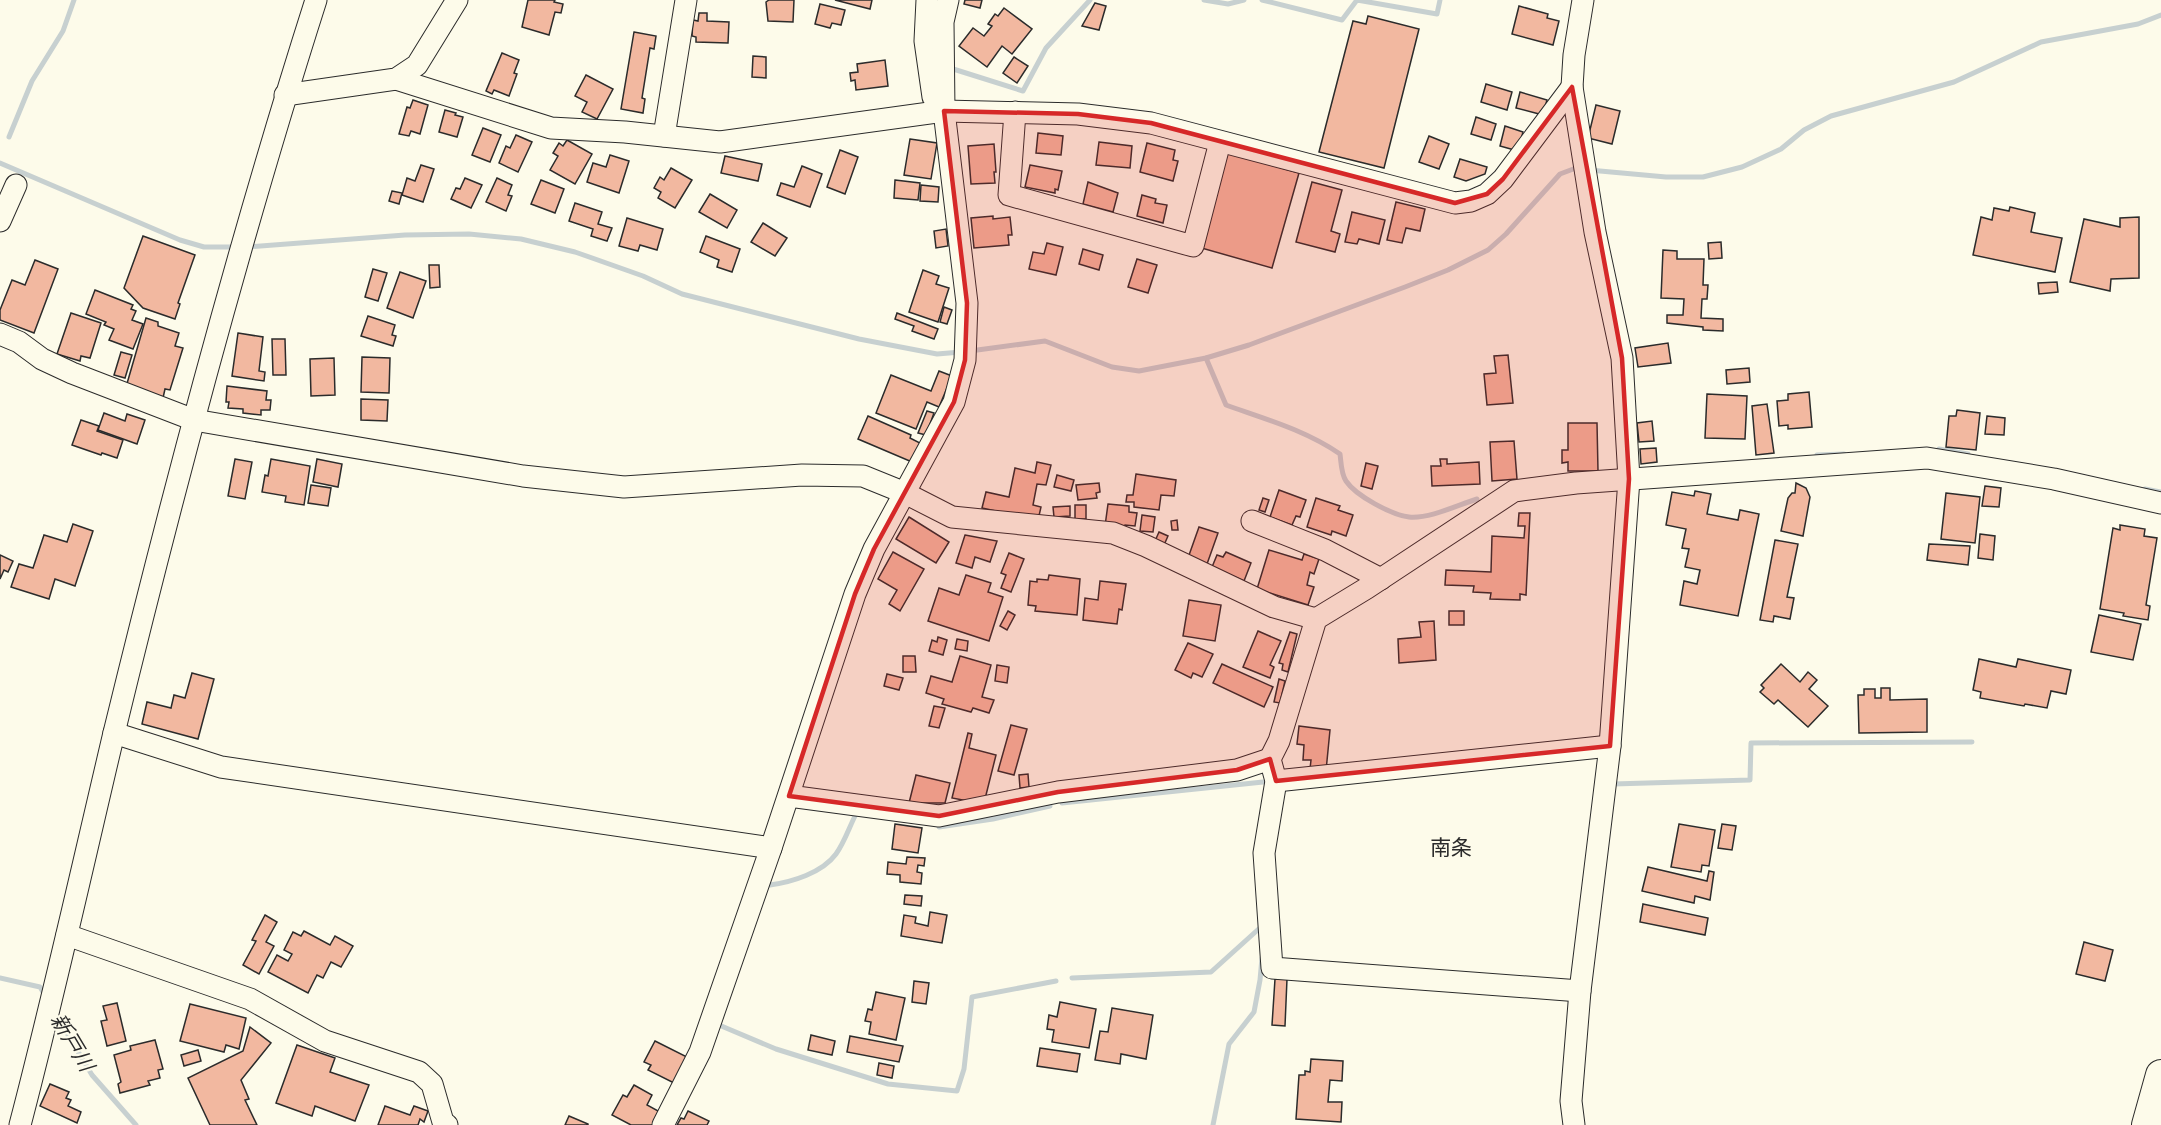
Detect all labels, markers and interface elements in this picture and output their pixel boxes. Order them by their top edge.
district label: 南条 [1430,835,1472,859]
water label: 新戸川 [46,1009,101,1077]

